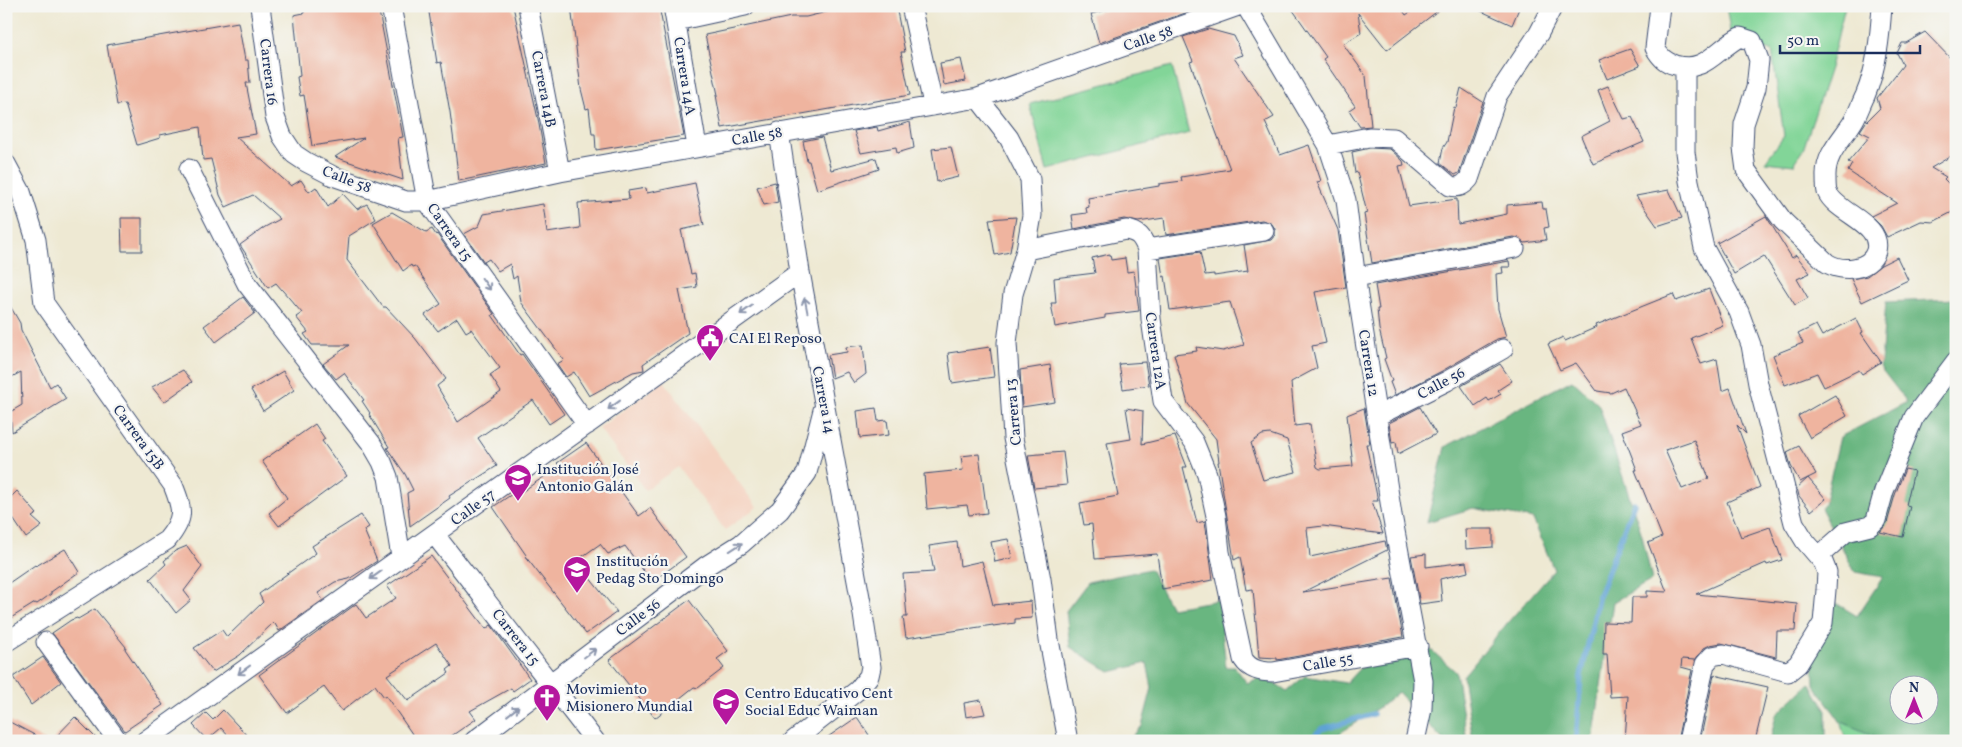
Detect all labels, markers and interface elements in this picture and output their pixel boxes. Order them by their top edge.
street label: Calle 58 [1121,21,1176,58]
scale bar [1780,22,1920,54]
text: 50 m [1787,31,1819,52]
street label: Carrera 14A [667,36,700,117]
street label: Carrera 16 [253,38,282,107]
street label: Carrera 14B [525,49,560,129]
street label: Calle 58 [730,123,784,152]
street label: Calle 58 [319,161,374,199]
street label: Carrera 15 [421,199,477,266]
one-way arrow [481,277,491,291]
one-way arrow [801,297,811,313]
one-way arrow [740,305,753,316]
street label: Carrera 12A [1139,311,1170,392]
public building icon: CAI El Reposo [695,323,725,362]
street label: Carrera 12 [1352,328,1383,398]
place label: CAI El Reposo [729,329,822,350]
street label: Calle 56 [1414,363,1469,406]
street label: Carrera 14 [806,365,839,436]
street label: Carrera 13 [1001,377,1028,446]
one-way arrow [607,400,621,410]
street label: Carrera 15B [107,401,169,475]
place label: Institución José Antonio Galán [537,460,639,498]
school or university icon: Institución José Antonio Galán [503,463,533,502]
street label: Calle 57 [447,485,501,532]
one-way arrow [729,542,743,553]
place label: Institución Pedag Sto Domingo [596,552,724,590]
school or university icon: Institución Pedag Sto Domingo [562,555,592,594]
one-way arrow [369,570,383,580]
street label: Calle 56 [612,594,666,642]
street label: Carrera 15 [486,605,544,671]
one-way arrow [583,647,596,658]
street label: Calle 55 [1301,649,1355,678]
one-way arrow [237,665,251,675]
north arrow [1890,674,1940,724]
text: N [1909,679,1919,698]
place label: Movimiento Misionero Mundial [566,680,693,718]
church icon: Movimiento Misionero Mundial [532,683,562,722]
place label: Centro Educativo Cent Social Educ Waiman [745,684,893,722]
school or university icon: Centro Educativo Cent Social Educ Waiman [711,687,741,726]
one-way arrow [506,706,519,717]

